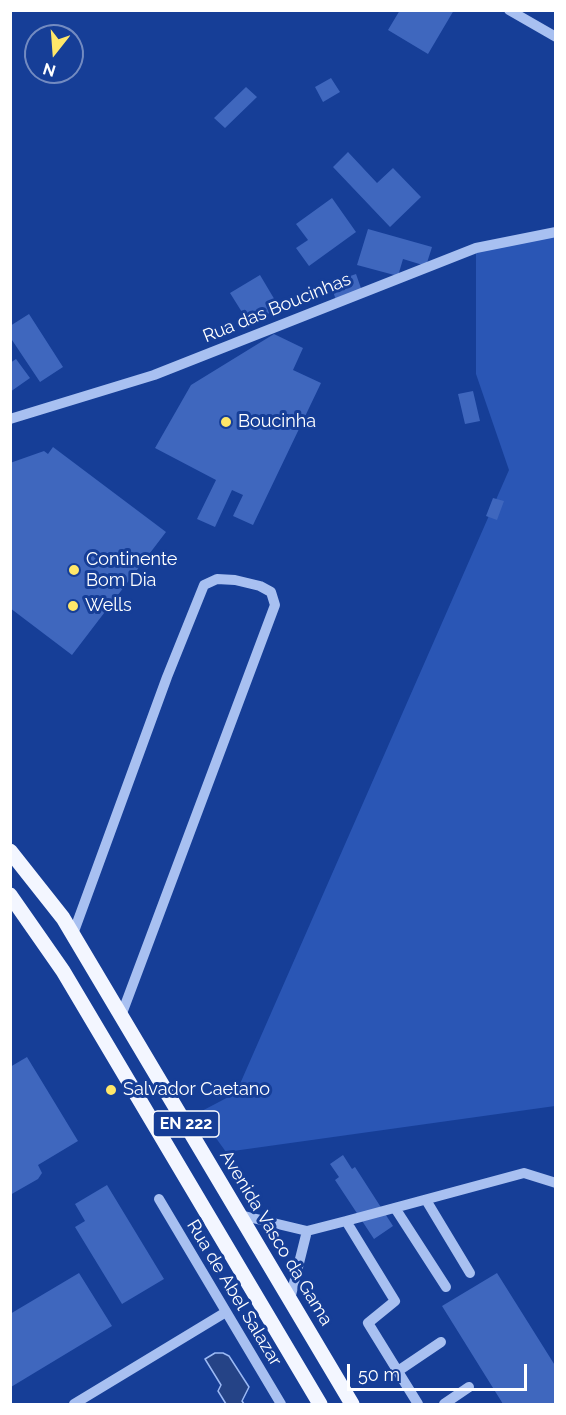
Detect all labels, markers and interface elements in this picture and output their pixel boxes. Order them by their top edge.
north arrow [24,24,84,84]
text: N [41,59,58,81]
street label: Rua das Boucinhas [200,268,354,348]
place label: Boucinha [238,411,316,433]
marker: Boucinha [219,415,233,429]
place label: Continente Bom Dia [86,549,177,592]
marker: Continente Bom Dia [67,563,81,577]
place label: Wells [85,595,132,617]
marker: Wells [66,599,80,613]
place label: Salvador Caetano [123,1079,270,1101]
marker: Salvador Caetano [104,1083,118,1097]
road number: EN 222 [153,1111,219,1137]
street label: Avenida Vasco da Gama [215,1146,337,1330]
street label: Rua de Abel Salazar [182,1216,286,1370]
scale bar [350,1352,530,1390]
text: 50 m [358,1364,400,1385]

